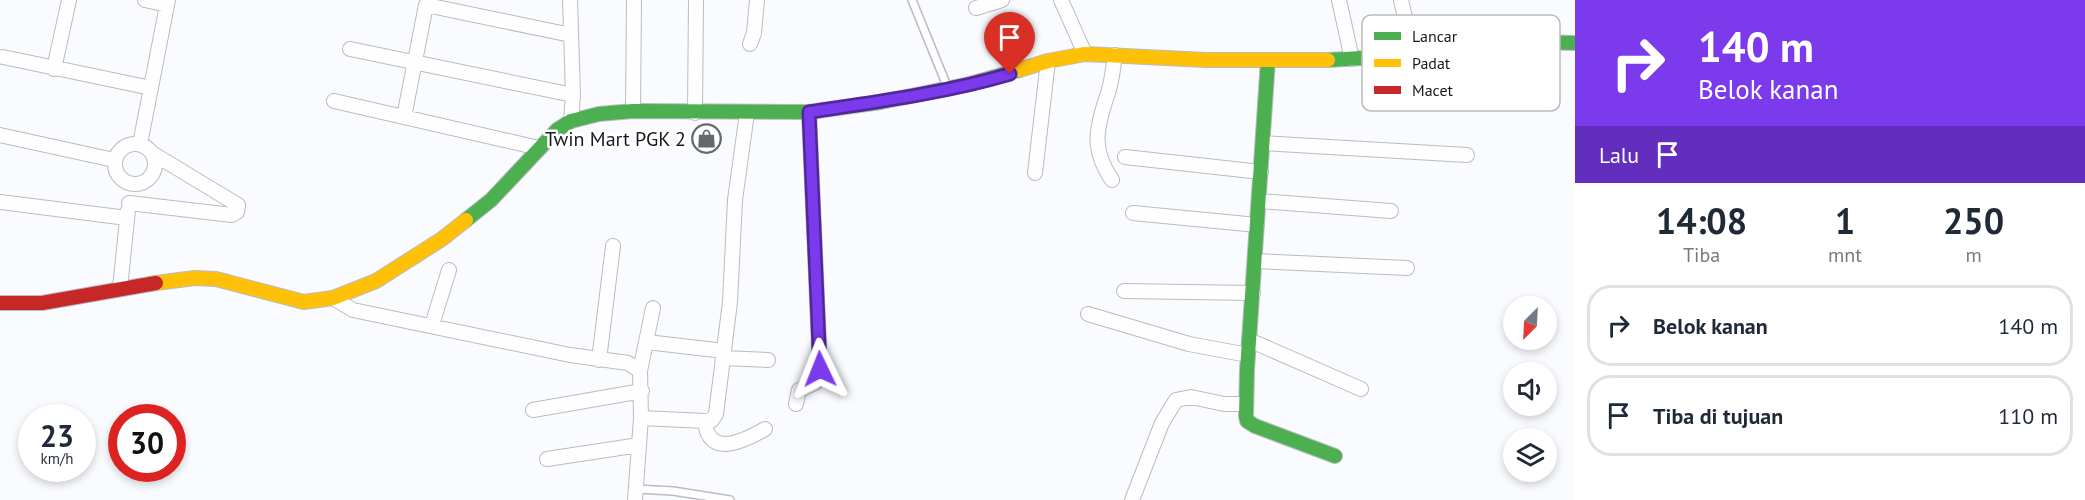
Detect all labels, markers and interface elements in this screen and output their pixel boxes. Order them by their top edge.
pin [984,12,1035,74]
legend [1362,15,1560,111]
text: 140 m [1698,19,1814,74]
icon: arrive [993,21,1026,54]
icon: right [1599,24,1677,102]
text: Lancar [1412,26,1458,46]
text: Padat [1412,53,1451,73]
text: Belok kanan [1698,72,1838,106]
text: Macet [1412,80,1454,100]
shop icon: Twin Mart PGK 2 [691,123,723,155]
place label: Twin Mart PGK 2 [545,126,686,152]
icon: arrive [1651,138,1684,171]
text: Lalu [1599,141,1639,169]
text: 14:08 [1656,197,1747,244]
text: 1 [1835,197,1855,244]
text: 250 [1943,197,2004,244]
text: Tiba [1683,242,1720,268]
text: mnt [1828,242,1862,268]
text: m [1965,242,1982,268]
north arrow [1503,296,1557,350]
map controls [1503,296,1557,482]
icon: right [1602,309,1635,342]
text: Belok kanan [1653,312,1768,340]
text: 140 m [1998,312,2058,340]
position arrow [788,337,852,401]
button: sound [1503,362,1557,416]
icon: arrive [1602,399,1635,432]
text: Tiba di tujuan [1653,402,1783,430]
text: 110 m [1998,402,2058,430]
speed limit sign: 30 [108,404,186,482]
text: 23 [40,416,74,455]
button: layers [1503,428,1557,482]
text: km/h [41,449,73,468]

